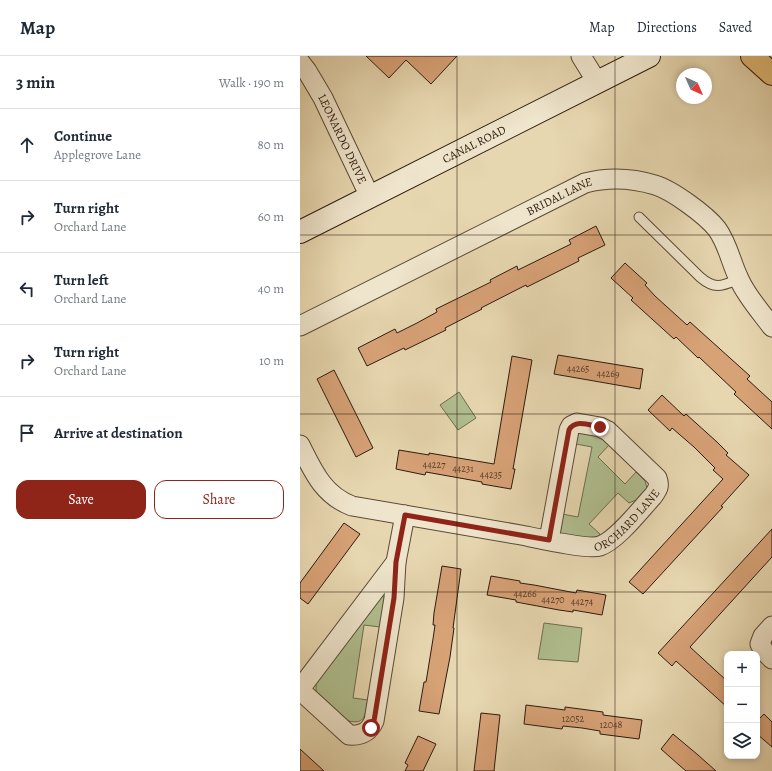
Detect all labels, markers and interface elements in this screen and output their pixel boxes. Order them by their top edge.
text: Map [20,15,55,41]
text: Map [589,18,615,37]
text: Directions [637,18,697,37]
text: Saved [719,18,752,37]
north arrow [676,68,712,104]
text: 3 min [16,71,55,94]
text: Walk · 190 m [219,74,284,91]
street label: LEONARDO DRIVE [314,91,371,186]
street label: CANAL ROAD [440,121,509,167]
text: Continue [54,126,112,146]
icon: ahead [16,134,38,156]
text: 80 m [257,136,284,153]
text: Applegrove Lane [54,146,141,163]
street label: BRIDAL LANE [524,174,594,219]
text: Turn right [54,198,119,218]
icon: right [16,206,38,228]
text: 60 m [258,208,284,225]
text: Orchard Lane [54,218,126,235]
text: Turn left [54,270,109,290]
icon: left [16,278,38,300]
text: 40 m [258,280,284,297]
text: Orchard Lane [54,290,126,307]
text: Turn right [54,342,119,362]
icon: right [16,350,38,372]
text: 10 m [259,352,284,369]
text: Orchard Lane [54,362,126,379]
house number: 44265 [567,362,589,375]
house number: 44269 [597,367,620,380]
route end [591,418,609,436]
icon: arrive [16,422,38,444]
text: Arrive at destination [54,423,183,443]
house number: 44227 [423,458,446,471]
house number: 44231 [452,462,474,475]
house number: 44235 [480,468,502,481]
button: Save [16,480,146,519]
button: Share [154,480,284,519]
street label: ORCHARD LANE [593,486,664,555]
house number: 44266 [513,587,537,600]
house number: 44270 [541,593,565,606]
house number: 44274 [571,595,594,608]
map controls [724,651,760,759]
button: + [724,651,760,687]
button: − [724,687,760,723]
house number: 12052 [562,712,585,725]
house number: 12048 [600,718,623,731]
route start [362,719,380,737]
button: layers [724,723,760,759]

